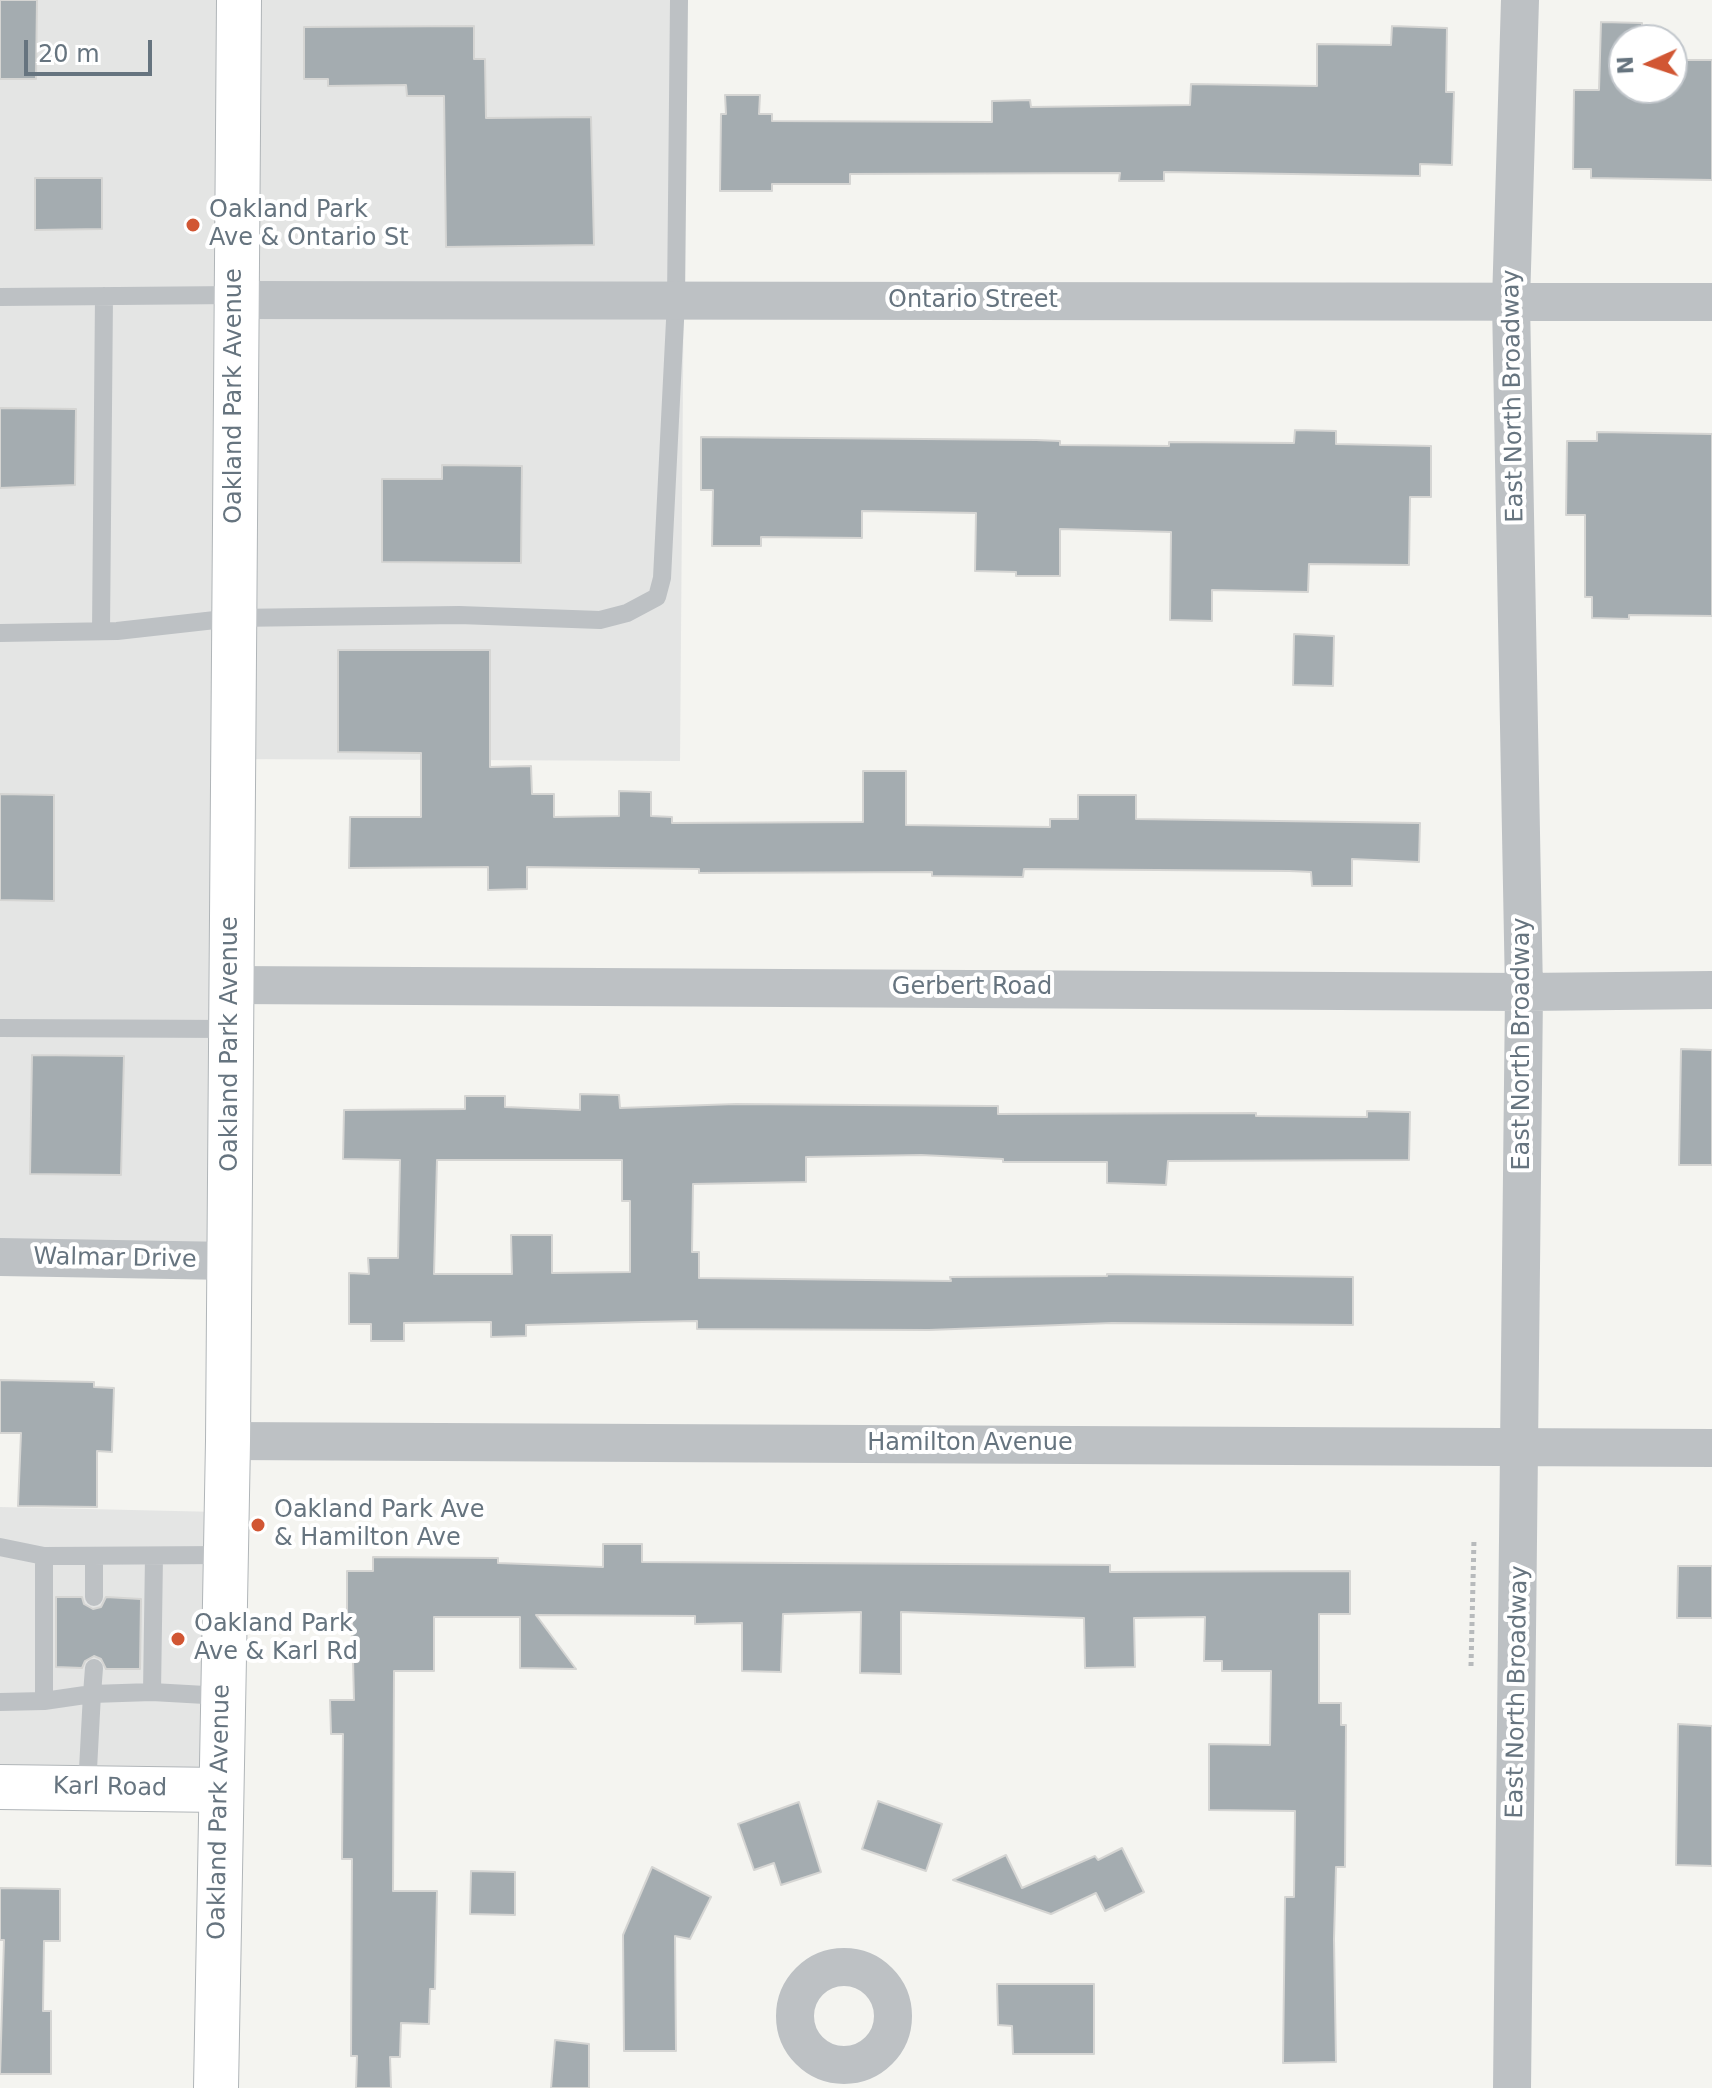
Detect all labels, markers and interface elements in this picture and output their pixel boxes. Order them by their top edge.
scale bar [28,24,156,74]
north arrow [1608,24,1688,104]
text: 20 m [38,40,100,68]
text: N [1613,55,1638,75]
place label: Oakland Park Ave & Ontario St [209,197,409,253]
marker: Oakland Park Ave & Ontario St [184,216,202,234]
street label: Oakland Park Avenue [221,268,249,524]
street label: East North Broadway [1497,269,1531,523]
street label: Ontario Street [888,287,1058,315]
street label: Oakland Park Avenue [217,916,245,1172]
street label: East North Broadway [1509,917,1537,1171]
street label: Gerbert Road [892,974,1052,1002]
street label: Walmar Drive [33,1243,197,1275]
street label: Hamilton Avenue [867,1430,1073,1458]
place label: Oakland Park Ave & Hamilton Ave [274,1497,484,1553]
marker: Oakland Park Ave & Hamilton Ave [249,1516,267,1534]
street label: East North Broadway [1501,1565,1535,1819]
place label: Oakland Park Ave & Karl Rd [194,1611,358,1667]
marker: Oakland Park Ave & Karl Rd [169,1630,187,1648]
street label: Oakland Park Avenue [203,1684,237,1940]
street label: Karl Road [53,1773,167,1803]

